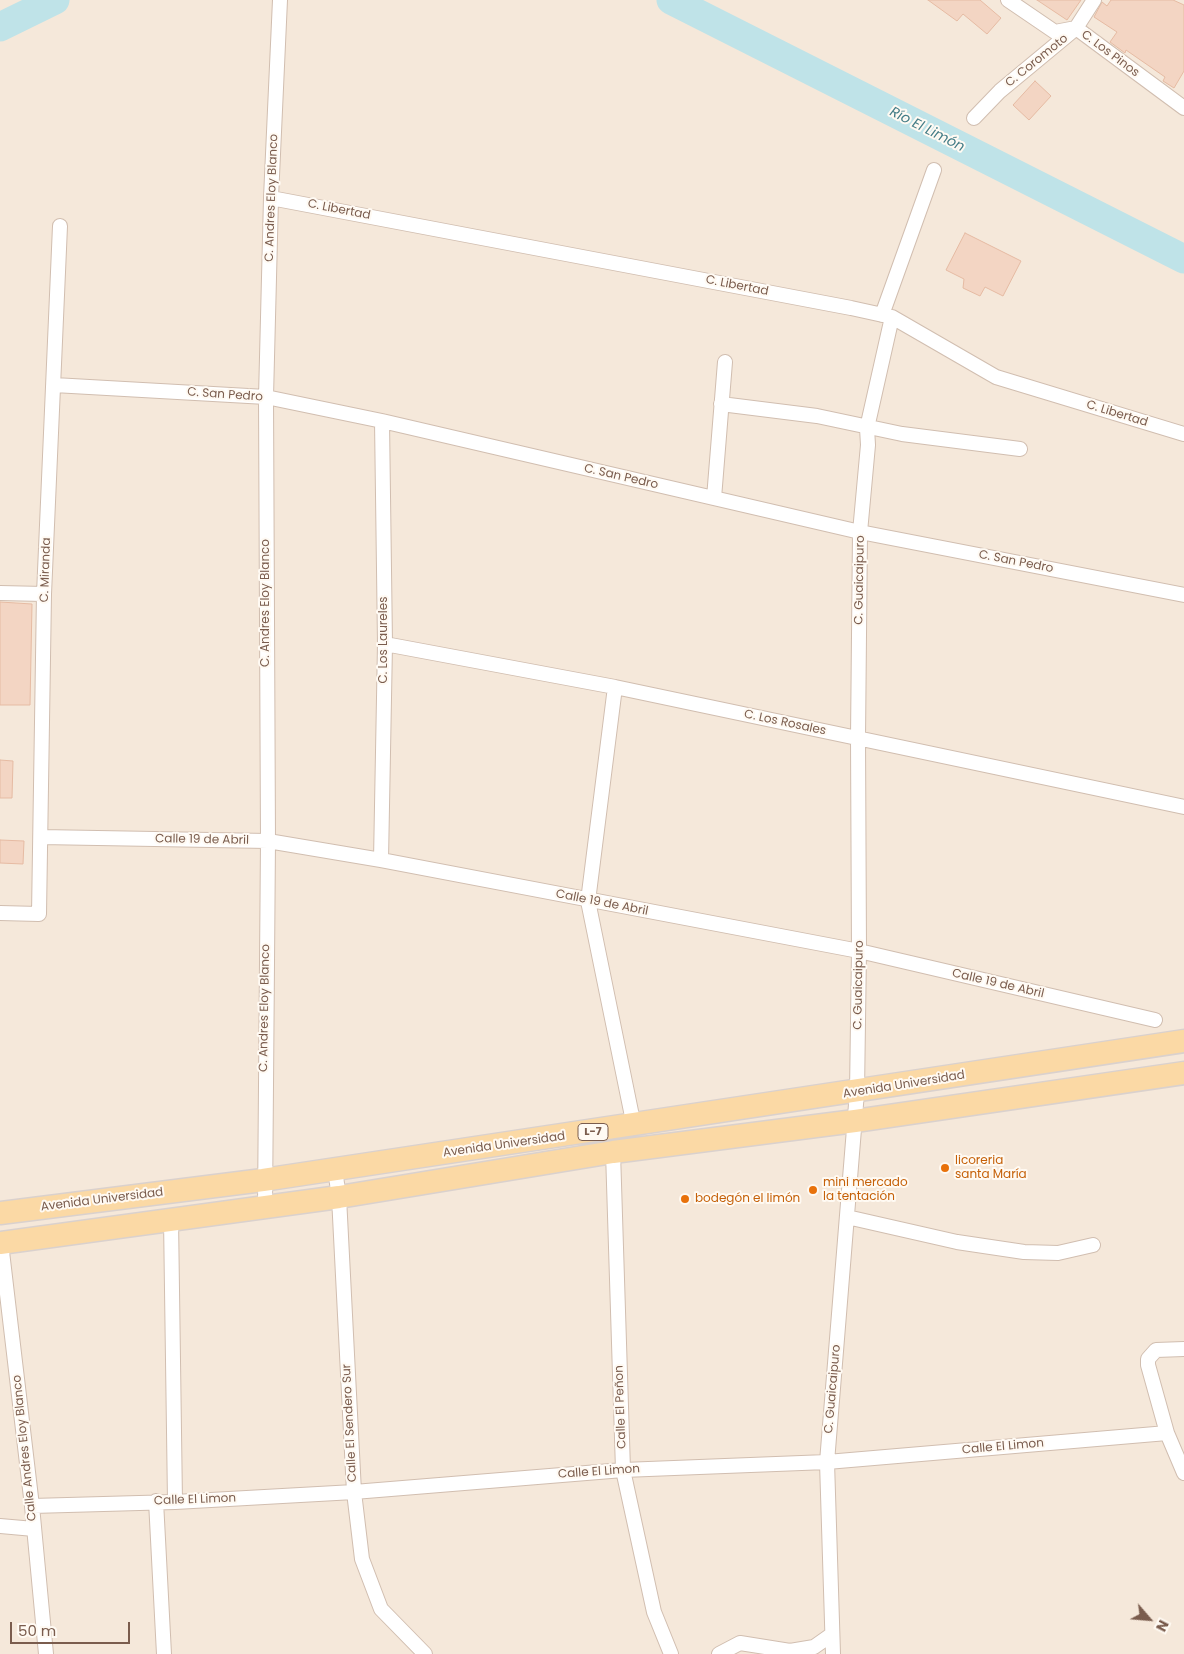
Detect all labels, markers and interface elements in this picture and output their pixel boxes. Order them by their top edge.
street label: C. Los Pinos [1078,28,1142,80]
street label: C. Coromoto [1003,31,1071,91]
water label: Río El Limón [887,104,967,156]
street label: C. Andres Eloy Blanco [263,134,281,262]
street label: C. Libertad [306,197,372,223]
street label: C. Libertad [704,273,770,299]
street label: C. San Pedro [187,385,263,405]
street label: C. Libertad [1084,398,1150,430]
street label: C. San Pedro [583,461,659,493]
street label: C. Guaicaipuro [852,535,868,625]
street label: C. Miranda [38,537,54,603]
street label: C. Andres Eloy Blanco [259,539,273,667]
street label: C. San Pedro [977,548,1055,576]
street label: C. Los Laureles [377,597,391,683]
street label: C. Los Rosales [743,707,827,739]
street label: Calle 19 de Abril [155,832,249,848]
street label: Calle 19 de Abril [555,887,649,919]
street label: C. Guaicaipuro [851,940,867,1030]
street label: C. Andres Eloy Blanco [257,944,273,1072]
street label: Calle 19 de Abril [951,966,1045,1002]
street label: Avenida Universidad [842,1068,966,1102]
road number: L-7 [578,1124,608,1140]
street label: Avenida Universidad [442,1129,566,1161]
place label: licoreria santa María [955,1154,1027,1182]
marker: licoreria santa María [939,1162,951,1174]
place label: mini mercado la tentación [823,1176,908,1204]
marker: mini mercado la tentación [807,1184,819,1196]
street label: Avenida Universidad [40,1185,164,1215]
place label: bodegón el limón [695,1192,800,1206]
marker: bodegón el limón [679,1193,691,1205]
street label: C. Guaicaipuro [822,1344,844,1434]
street label: Calle El Sendero Sur [340,1363,360,1483]
street label: Calle El Peñon [612,1365,630,1449]
street label: Calle Andres Eloy Blanco [10,1374,40,1522]
street label: Calle El Limon [961,1436,1045,1458]
street label: Calle El Limon [558,1462,640,1482]
street label: Calle El Limon [154,1491,236,1509]
north arrow [1124,1594,1174,1644]
scale bar [12,1612,132,1644]
text: N [1151,1617,1174,1635]
text: 50 m [18,1620,56,1641]

